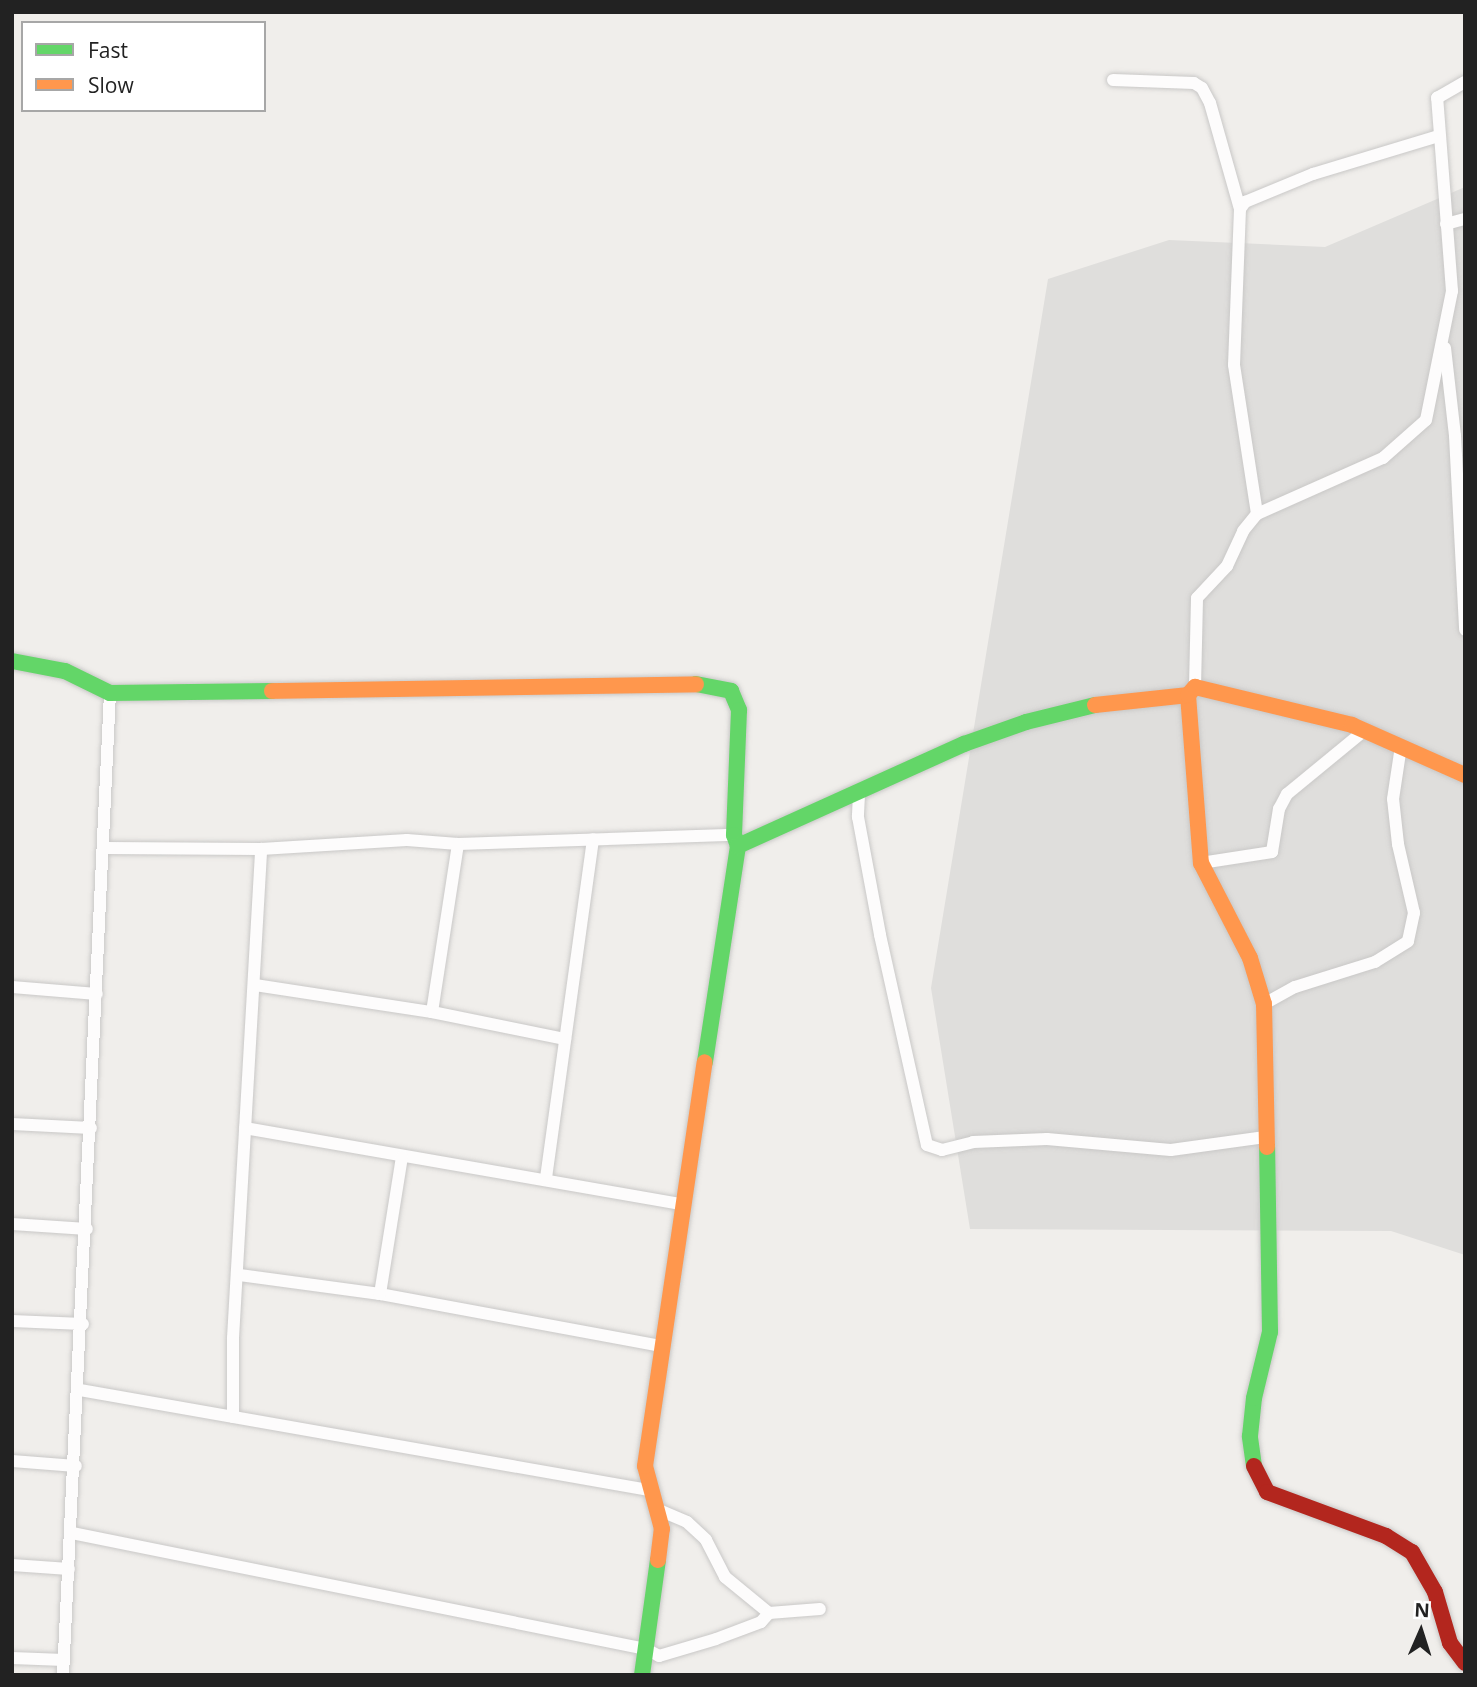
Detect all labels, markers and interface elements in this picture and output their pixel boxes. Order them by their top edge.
legend [21,21,266,112]
text: Fast [88,36,128,64]
text: Slow [88,71,134,99]
north arrow [1386,1596,1456,1666]
text: N [1414,1597,1430,1623]

